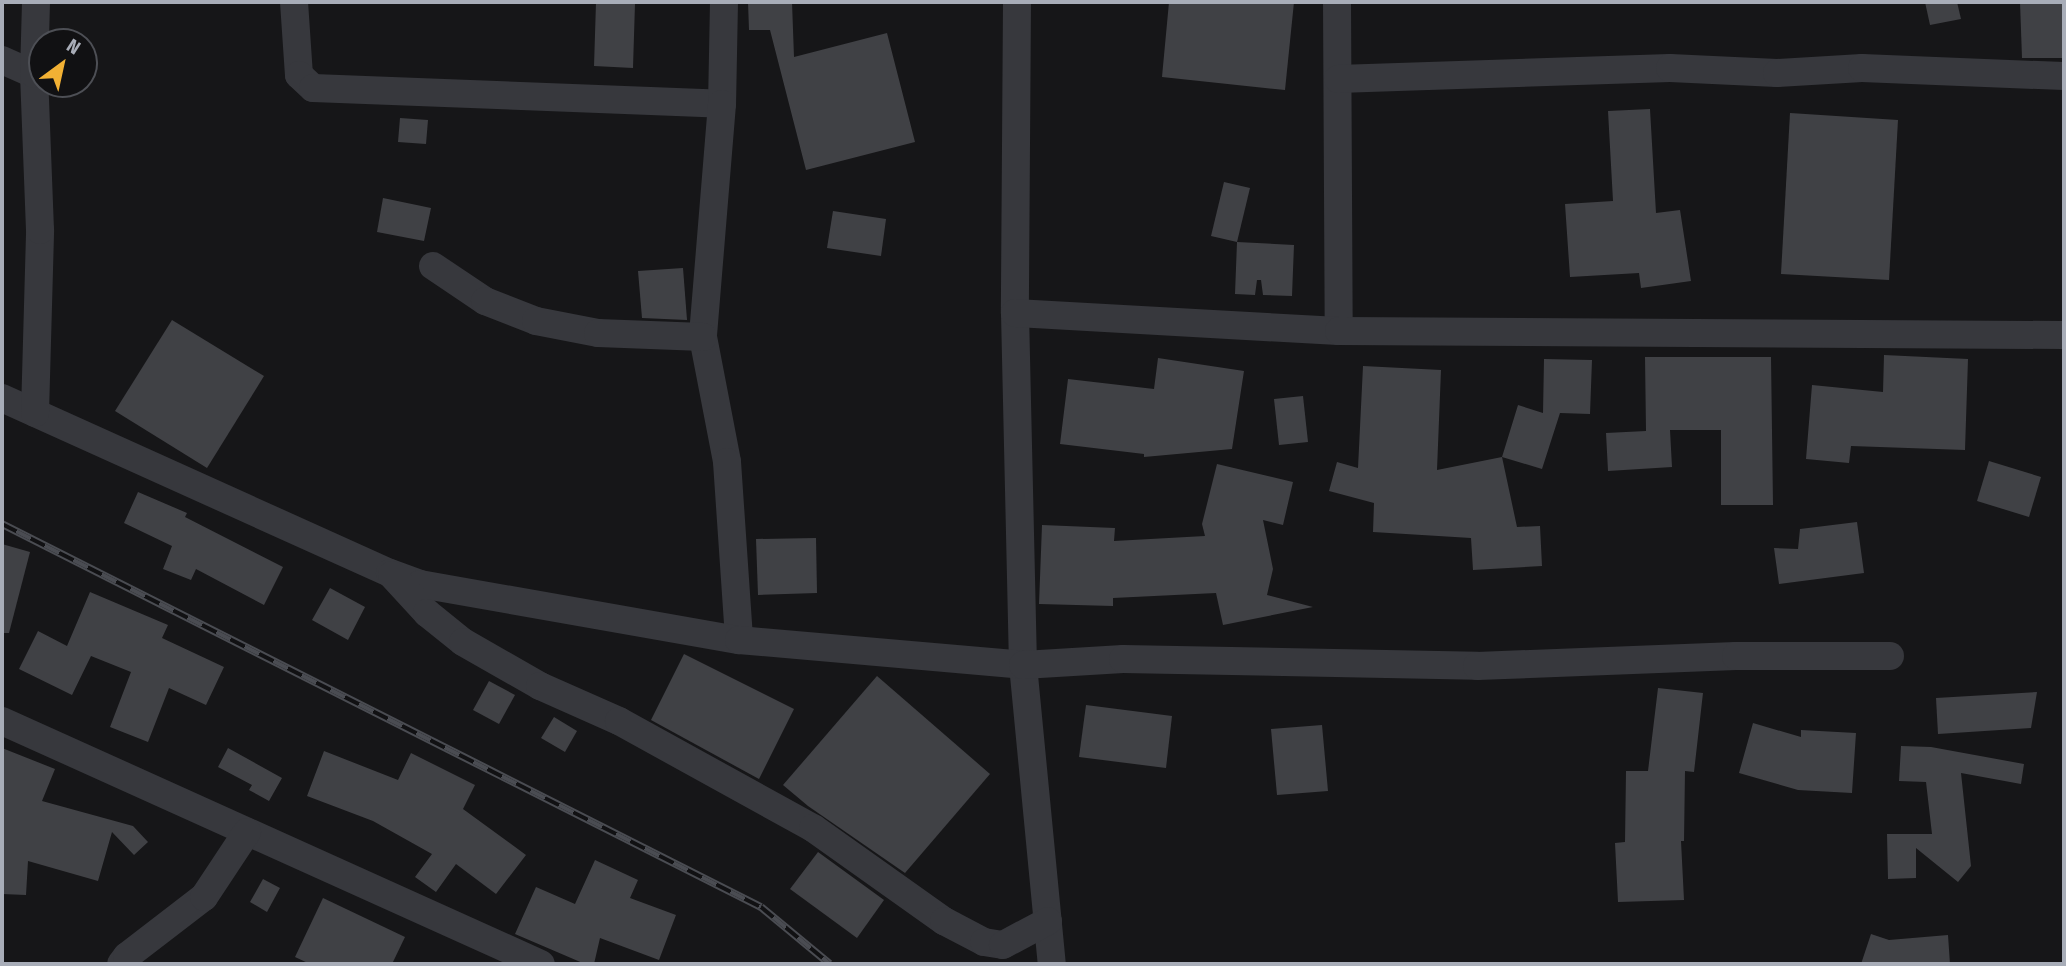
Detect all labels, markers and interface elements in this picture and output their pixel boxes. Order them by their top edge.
north arrow [28,28,98,98]
text: N [63,34,85,59]

